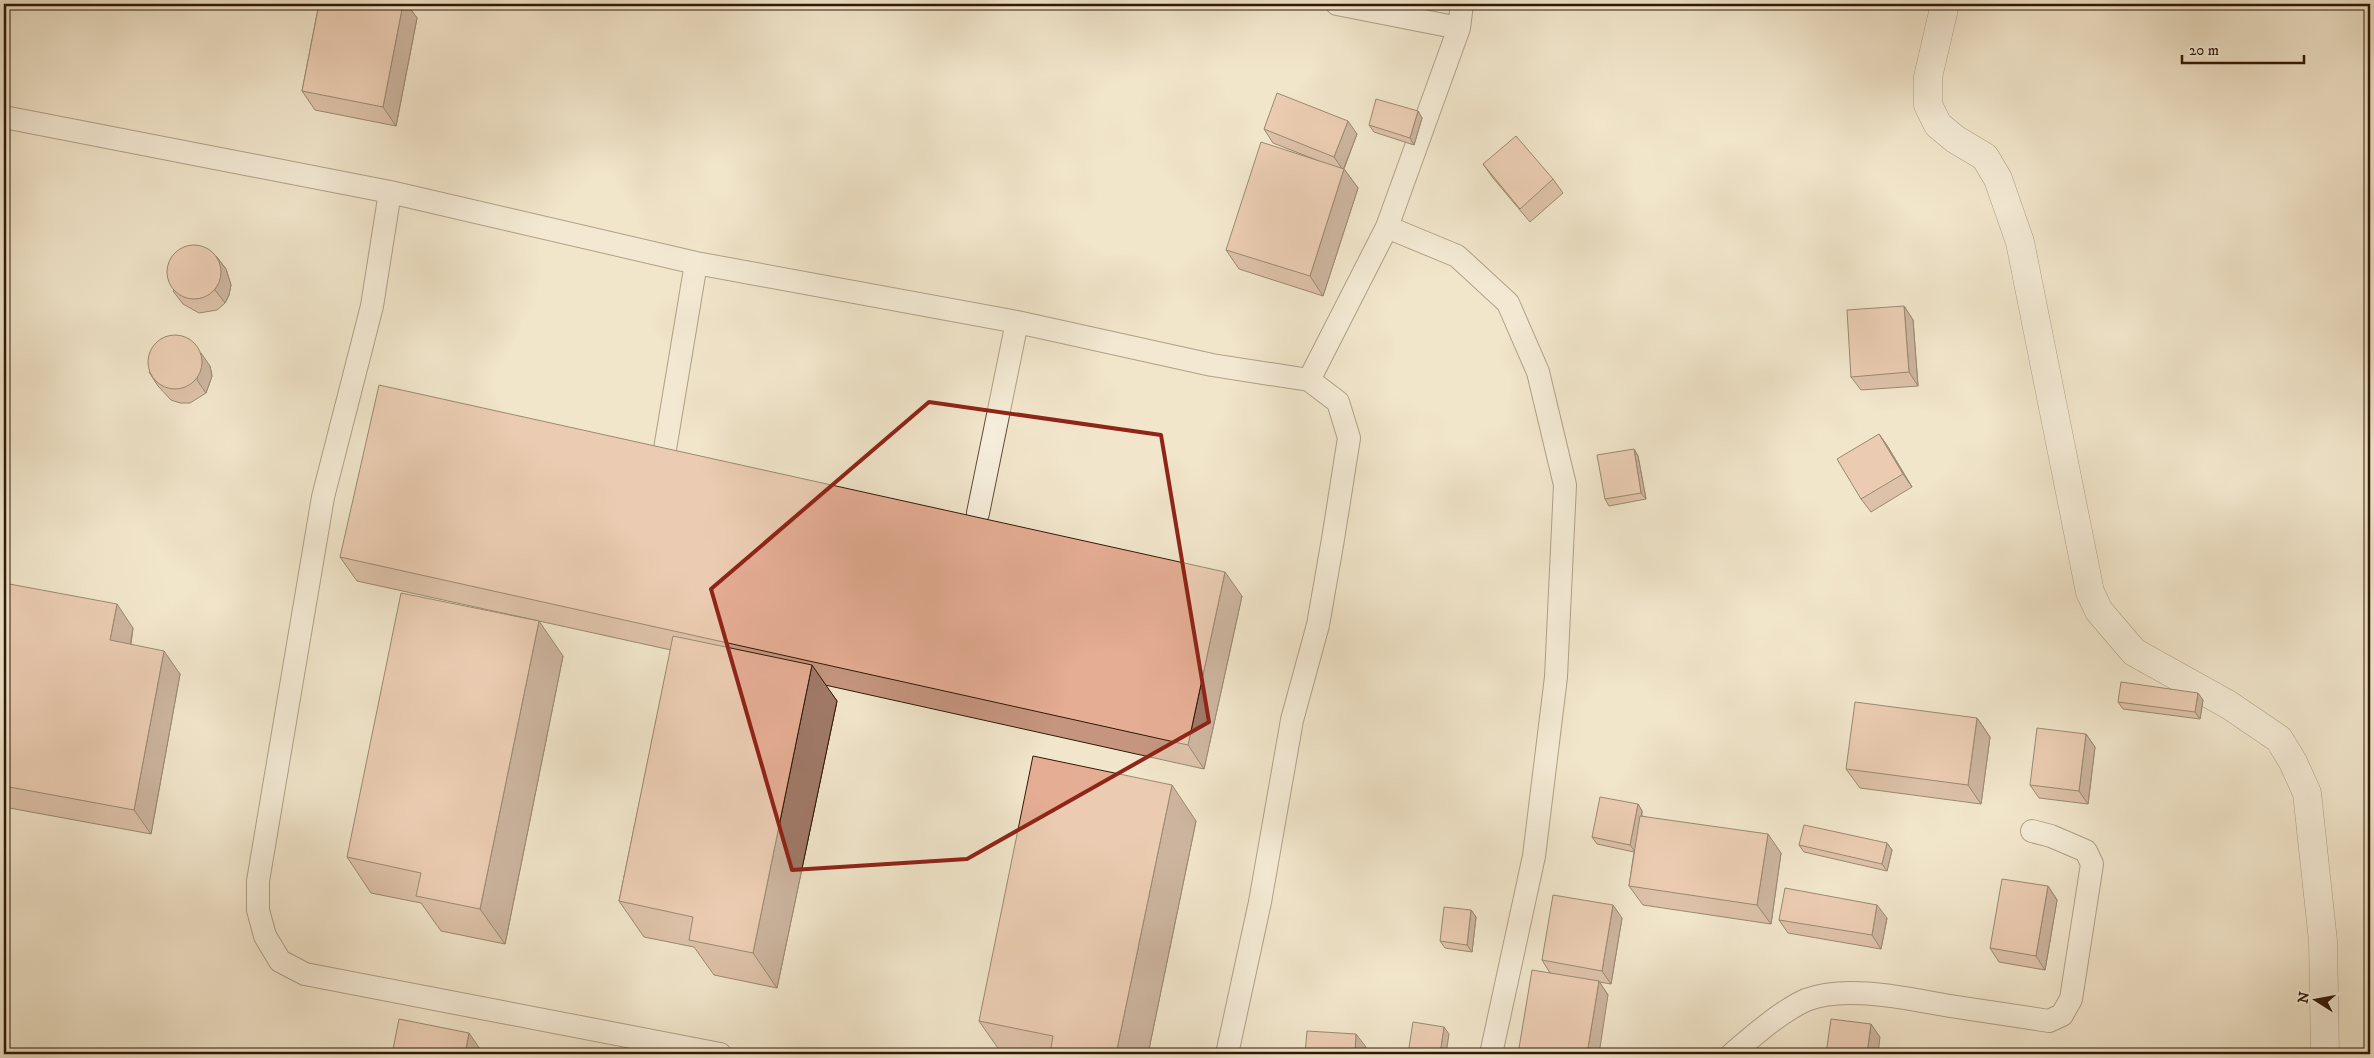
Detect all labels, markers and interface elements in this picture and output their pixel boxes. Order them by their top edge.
scale bar [2182,32,2304,64]
text: 20 m [2189,41,2219,60]
north arrow [2292,976,2342,1026]
text: N [2294,990,2314,1005]

